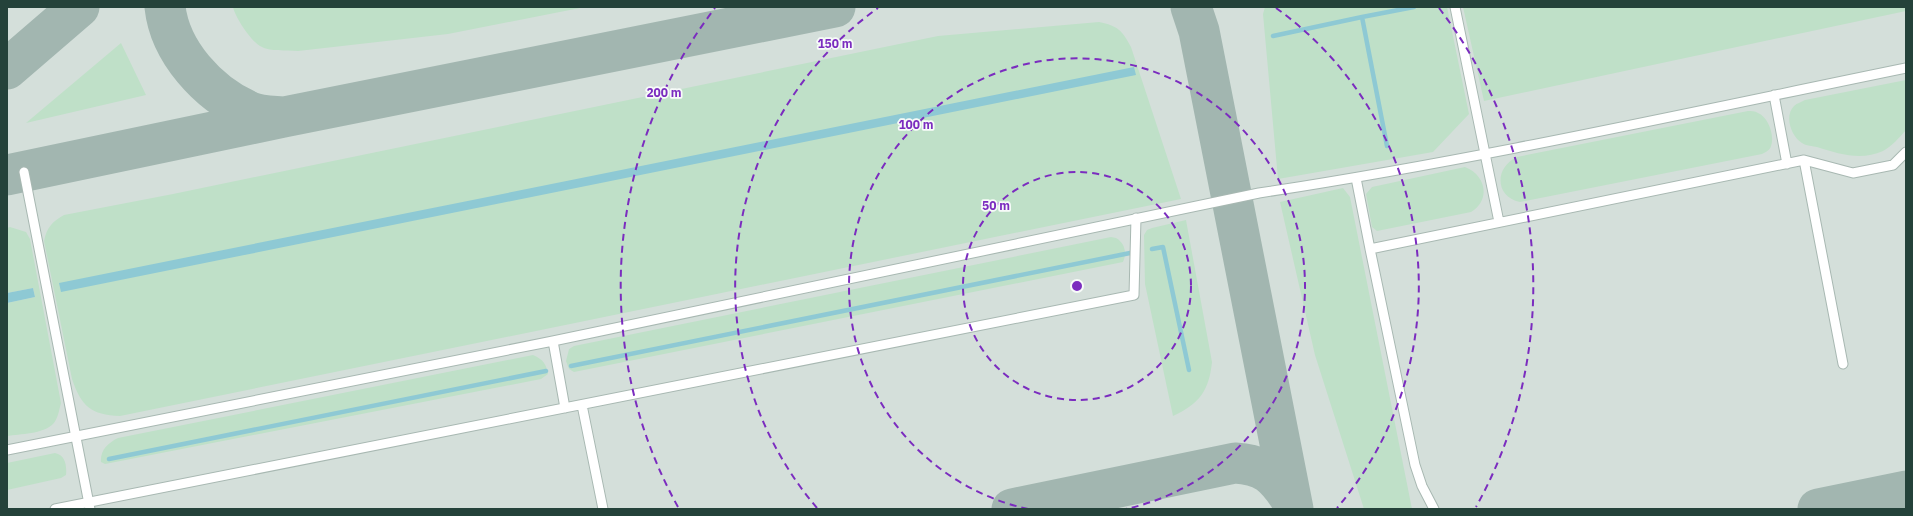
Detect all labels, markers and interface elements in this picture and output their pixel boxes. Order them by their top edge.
text: 150 m [817,36,853,51]
text: 200 m [646,85,682,100]
text: 100 m [898,117,934,132]
text: 50 m [982,198,1010,213]
centre of rings [1070,279,1084,293]

